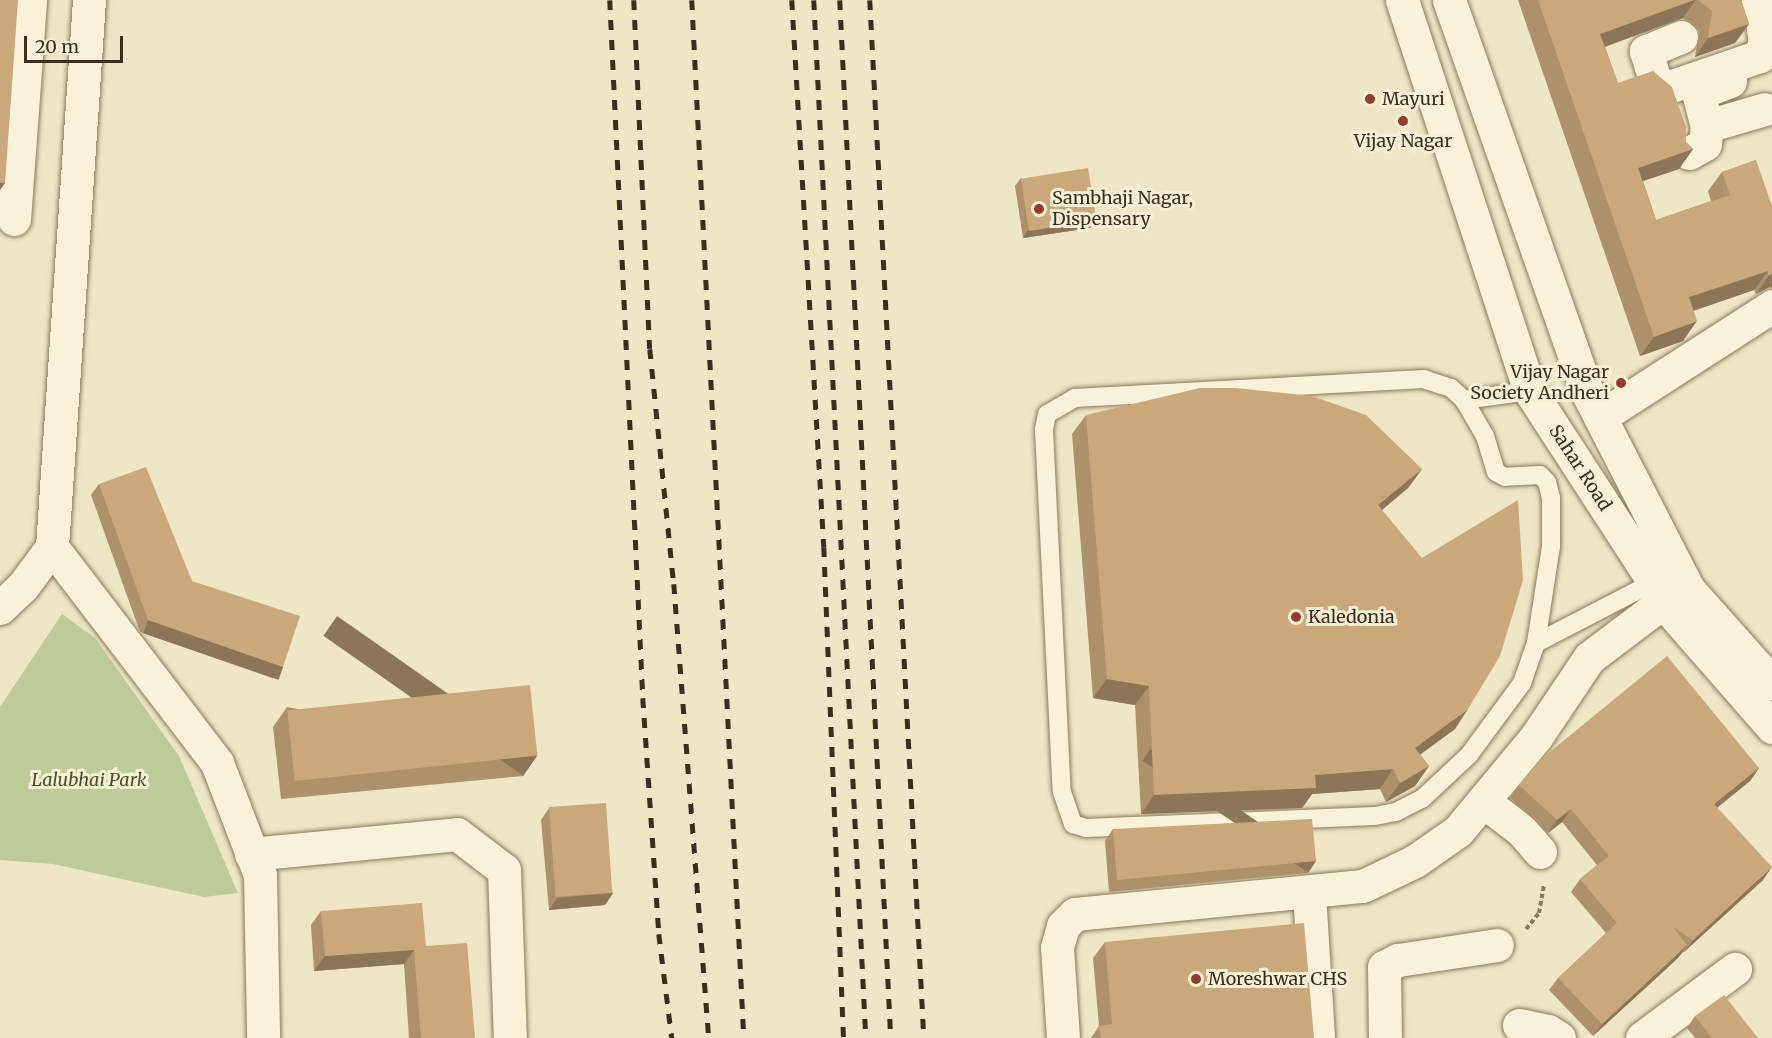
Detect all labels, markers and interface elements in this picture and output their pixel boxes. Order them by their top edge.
scale bar [27,24,126,62]
text: 20 m [35,35,79,58]
place label: Mayuri [1382,88,1445,110]
marker: Mayuri [1363,92,1377,106]
marker: Vijay Nagar [1396,114,1410,128]
place label: Vijay Nagar [1354,130,1452,152]
place label: Sambhaji Nagar, Dispensary [1052,188,1193,230]
marker: Sambhaji Nagar, Dispensary [1030,200,1048,218]
place label: Vijay Nagar Society Andheri [1470,362,1609,404]
marker: Vijay Nagar Society Andheri [1614,376,1628,390]
street label: Sahar Road [1544,421,1616,515]
place label: Kaledonia [1308,606,1395,628]
marker: Kaledonia [1289,610,1303,624]
park label: Lalubhai Park [32,769,146,791]
place label: Moreshwar CHS [1208,968,1347,990]
marker: Moreshwar CHS [1189,972,1203,986]

